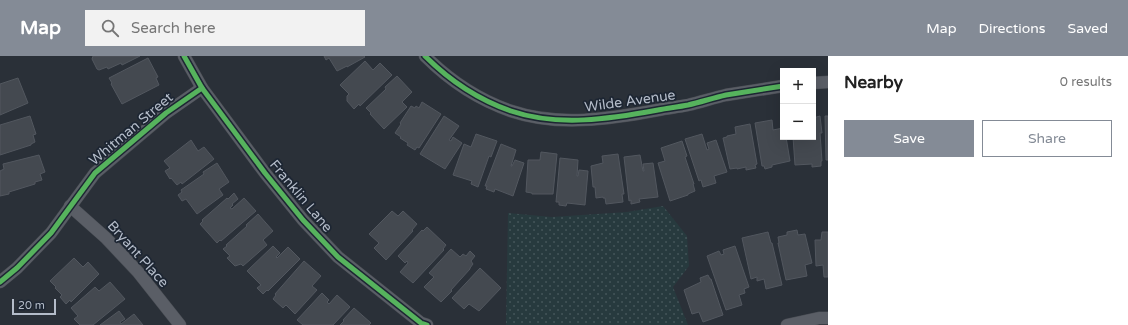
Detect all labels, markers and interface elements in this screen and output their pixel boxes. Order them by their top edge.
search box [85,10,365,46]
text: Map [20,17,61,39]
icon: search [99,17,121,39]
text: Search here [131,19,215,37]
text: Map [926,20,957,37]
text: Directions [979,20,1046,37]
text: Saved [1068,20,1108,37]
map controls [780,68,816,140]
button: + [780,68,816,104]
text: Nearby [844,72,903,93]
text: 0 results [1060,74,1112,90]
street label: Wilde Avenue [584,86,677,116]
street label: Whitman Street [86,89,177,169]
button: − [780,104,816,140]
button: Save [844,120,974,157]
button: Share [982,120,1112,157]
street label: Franklin Lane [266,156,336,236]
street label: Bryant Place [104,217,172,291]
scale bar [12,297,56,316]
text: 20 m [18,299,45,312]

